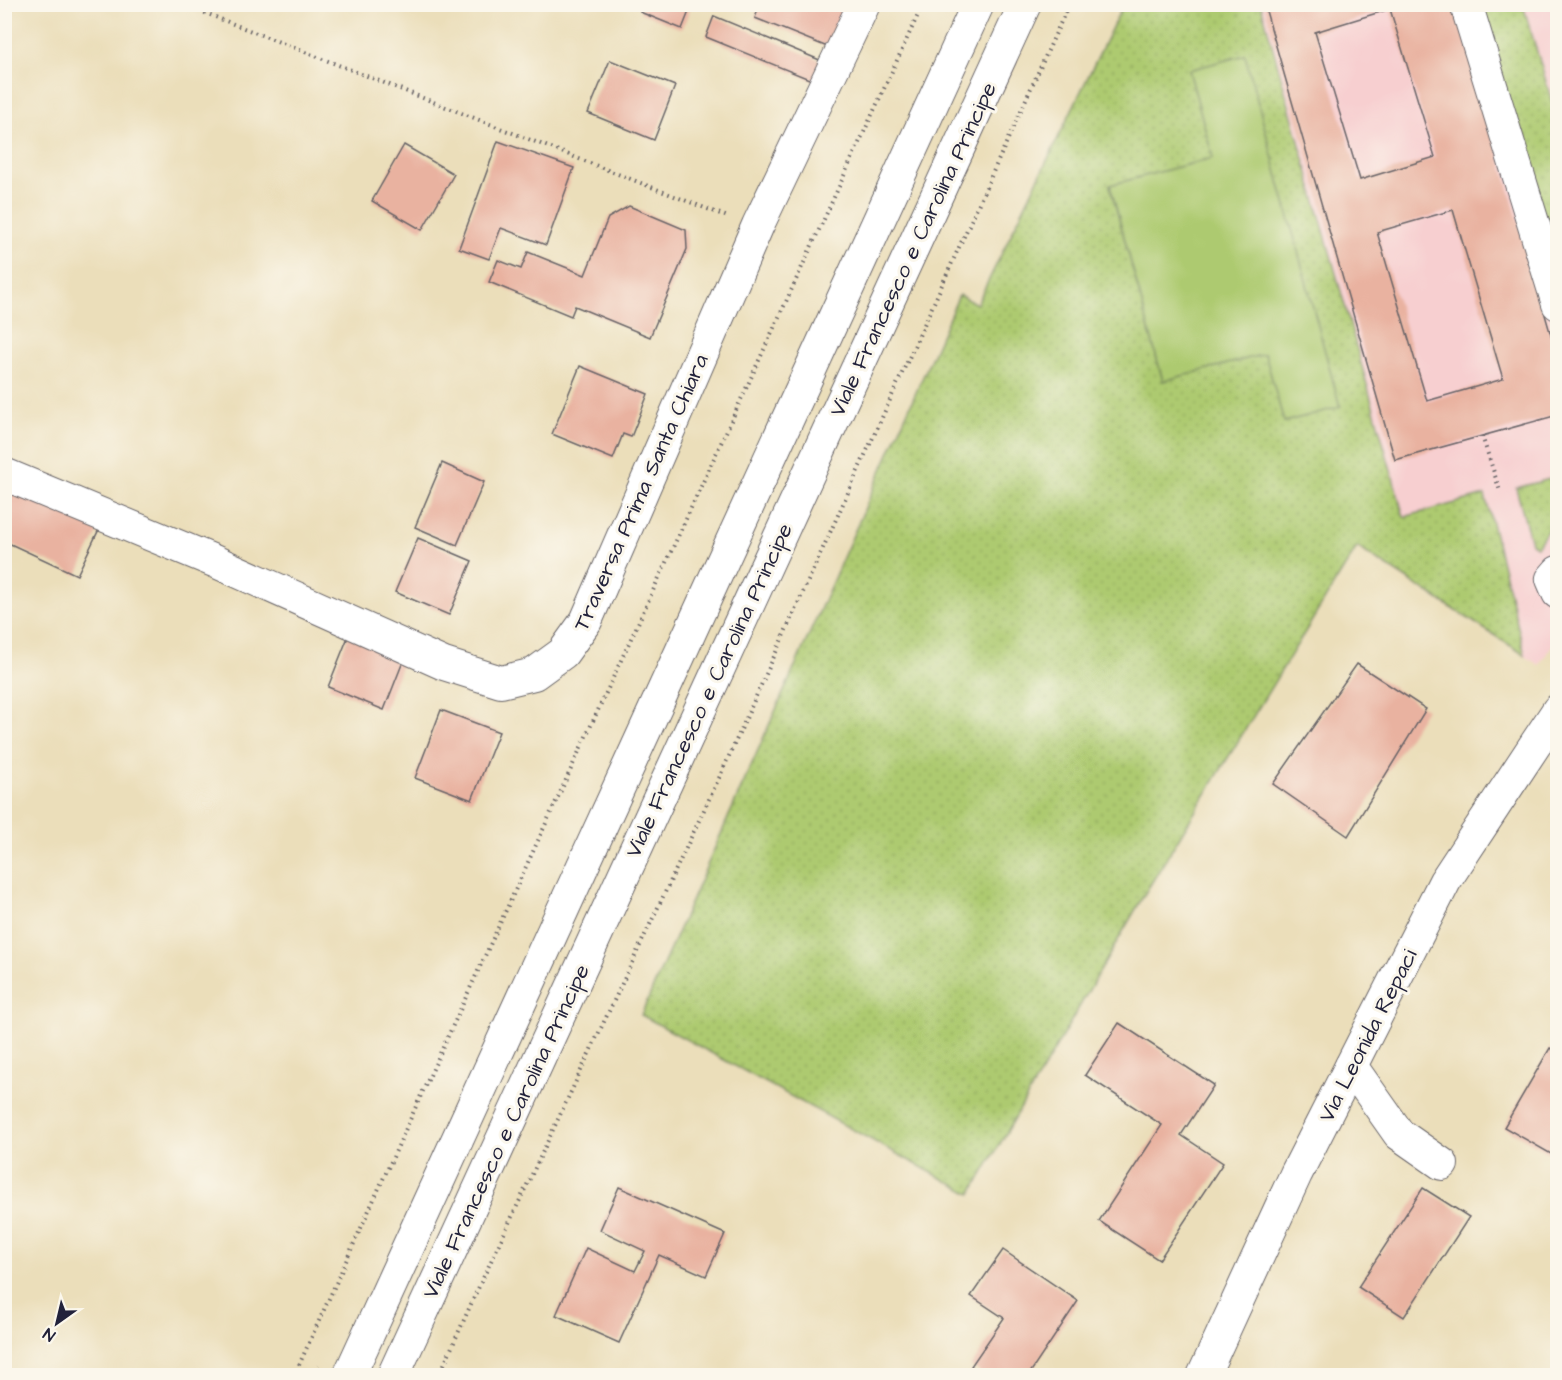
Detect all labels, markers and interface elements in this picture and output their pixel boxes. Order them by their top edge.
street label: Viale Francesco e Carolina Principe [822,77,1005,422]
street label: Traversa Prima Santa Chiara [566,349,716,636]
street label: Viale Francesco e Carolina Principe [618,518,801,863]
street label: Via Leonida Repaci [1311,944,1425,1128]
street label: Viale Francesco e Carolina Principe [415,959,598,1304]
north arrow [27,1293,87,1353]
text: N [39,1323,59,1347]

